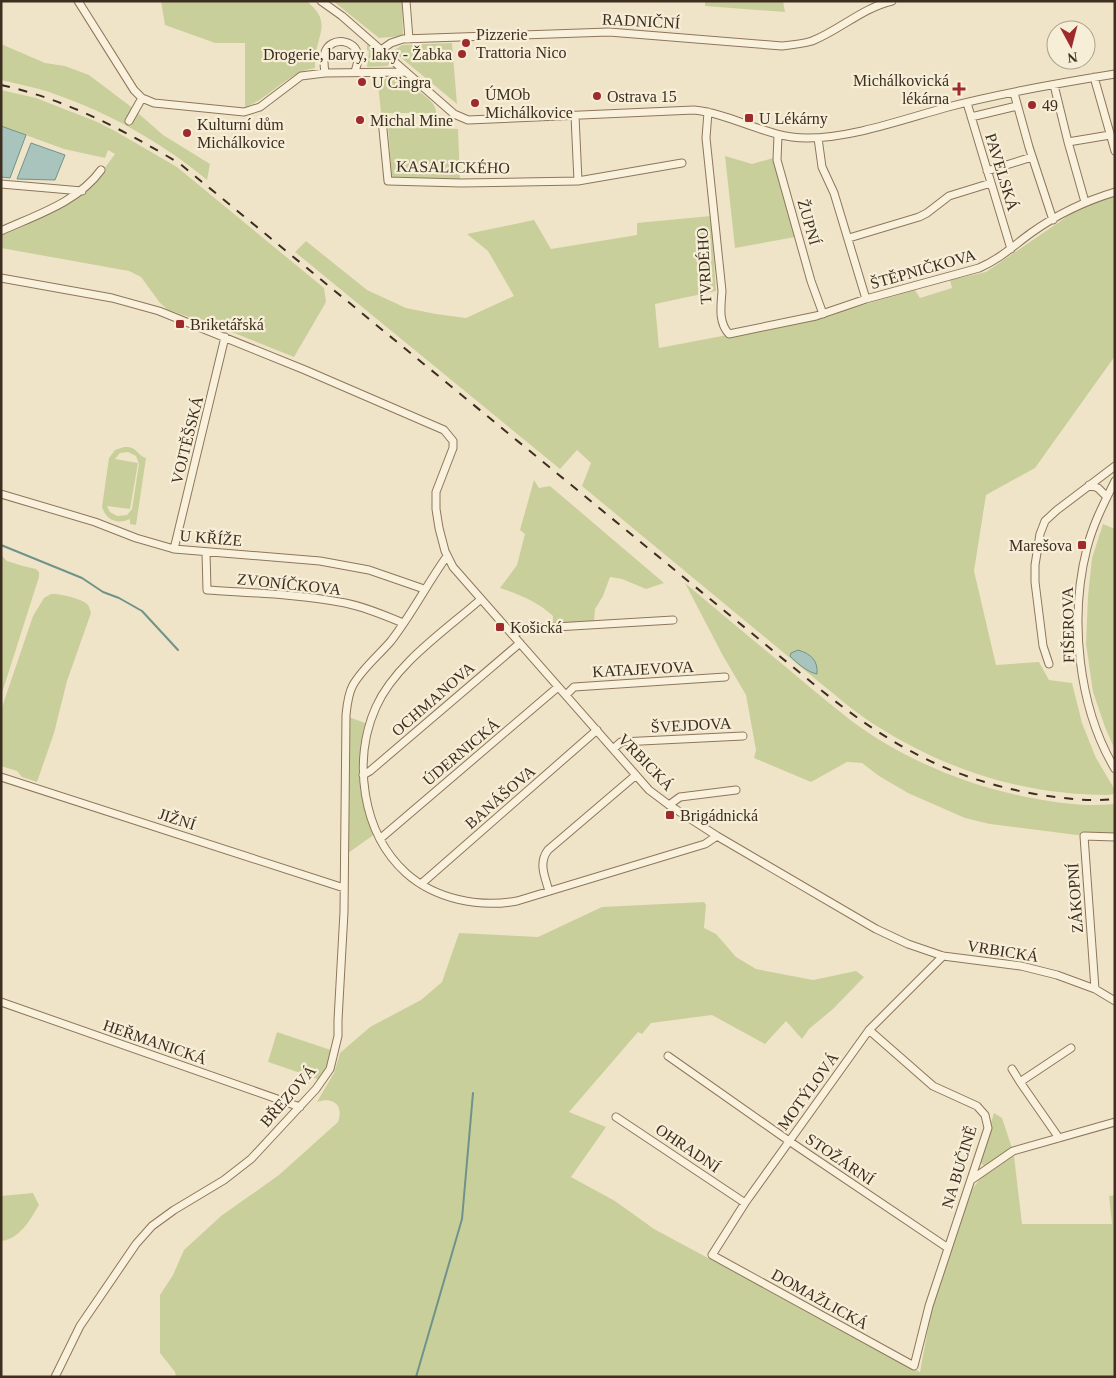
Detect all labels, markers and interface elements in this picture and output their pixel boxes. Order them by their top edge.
street label: RADNIČNÍ [601,9,681,32]
north arrow [1046,20,1096,70]
place label: Pizzerie Trattoria Nico [476,26,567,61]
marker: Pizzerie Trattoria Nico [460,37,472,49]
place label: Drogerie, barvy, laky - Žabka [263,45,452,64]
marker: Drogerie, barvy, laky - Žabka [456,48,468,60]
text: N [1067,49,1078,65]
place label: Michálkovická lékárna [853,72,949,107]
place label: U Cingra [372,74,431,92]
marker: U Cingra [356,76,368,88]
marker: Michálkovická lékárna [953,83,965,95]
place label: ÚMOb Michálkovice [485,85,573,121]
place label: Ostrava 15 [607,88,677,105]
marker: Ostrava 15 [591,90,603,102]
marker: ÚMOb Michálkovice [469,97,481,109]
place label: 49 [1042,97,1058,114]
marker: 49 [1026,99,1038,111]
place label: U Lékárny [759,110,828,128]
place label: Michal Mine [370,112,453,129]
marker: U Lékárny [743,112,755,124]
marker: Michal Mine [354,114,366,126]
place label: Kulturní dům Michálkovice [197,116,285,151]
marker: Kulturní dům Michálkovice [181,127,193,139]
street label: PAVELSKÁ [982,131,1023,213]
street label: KASALICKÉHO [396,157,510,176]
street label: ŽUPNÍ [794,197,825,247]
street label: TVRDÉHO [693,227,714,305]
street label: ŠTĚPNIČKOVA [868,245,978,292]
place label: Briketářská [190,316,264,333]
marker: Briketářská [174,318,186,330]
street label: VOJTĚŠSKÁ [167,394,206,486]
street label: U KŘÍŽE [179,526,243,549]
place label: Marešova [1009,537,1072,554]
marker: Marešova [1076,539,1088,551]
street label: ZVONÍČKOVA [236,569,342,598]
street label: FIŠEROVA [1058,586,1077,663]
place label: Košická [510,619,562,636]
marker: Košická [494,621,506,633]
street label: OCHMANOVA [388,658,478,739]
street label: KATAJEVOVA [592,658,695,680]
street label: ŠVEJDOVA [650,713,732,736]
street label: ÚDERNICKÁ [419,714,503,789]
street label: VRBICKÁ [615,729,678,794]
street label: BANÁŠOVA [461,761,539,832]
street label: JIŽNÍ [156,804,198,833]
place label: Brigádnická [680,807,758,825]
marker: Brigádnická [664,809,676,821]
street label: ZÁKOPNÍ [1063,862,1086,934]
street label: VRBICKÁ [966,936,1040,965]
street label: HEŘMANICKÁ [101,1015,210,1068]
street label: MOTÝLOVÁ [773,1048,842,1133]
street label: BŘEZOVÁ [256,1061,319,1130]
street label: OHRADNÍ [653,1119,724,1176]
street label: NA BUČINĚ [937,1123,980,1211]
street label: STOŽÁRNÍ [803,1129,878,1188]
street label: DOMAŽLICKÁ [769,1265,872,1333]

